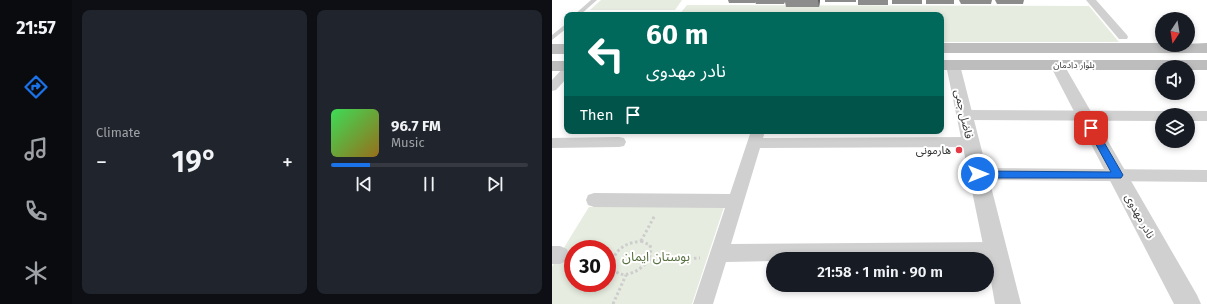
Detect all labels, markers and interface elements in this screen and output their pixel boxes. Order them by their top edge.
north arrow [1155,12,1195,52]
map controls [1155,12,1195,148]
text: 21:57 [16,17,56,39]
text: 60 m [646,18,708,51]
icon: left [580,28,632,80]
text: نادر مهدوی [646,60,726,82]
street label: بلوار دادمان [1053,60,1095,71]
button: sound [1155,60,1195,100]
icon: directions [22,73,50,101]
street label: فاضل جمی [952,88,975,140]
icon: arrive [622,104,644,126]
text: Then [580,106,614,124]
button: layers [1155,108,1195,148]
pin [1074,111,1108,145]
text: 96.7 FM [391,117,441,135]
icon: arrive [1080,117,1102,139]
text: Climate [96,125,140,140]
icon: music [22,135,50,163]
text: Music [391,135,425,150]
text: 19° [172,144,217,180]
place label: هارمونی [916,144,951,157]
marker: هارمونی [954,145,964,155]
text: − [96,149,107,176]
text: + [282,149,293,176]
position arrow [957,153,999,195]
icon: previous [353,173,375,195]
icon: pause [418,173,440,195]
icon: next [484,173,506,195]
street label: نادر مهدوی [1122,192,1157,241]
icon: phone [22,197,50,225]
speed limit sign: 30 [564,240,616,292]
park label: بوستان ایمان [622,249,690,265]
icon: climate [22,259,50,287]
text: 21:58 · 1 min · 90 m [817,263,943,281]

